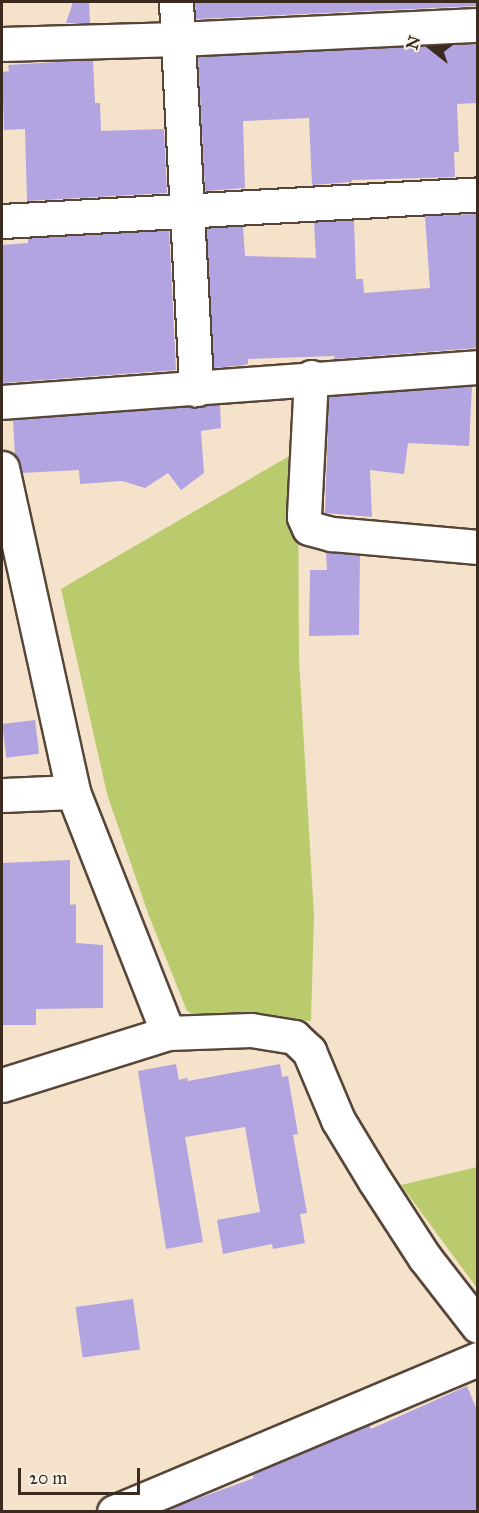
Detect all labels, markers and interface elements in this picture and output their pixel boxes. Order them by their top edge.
north arrow [401,18,461,78]
text: N [402,33,424,52]
scale bar [21,1456,142,1494]
text: 20 m [29,1467,67,1489]

